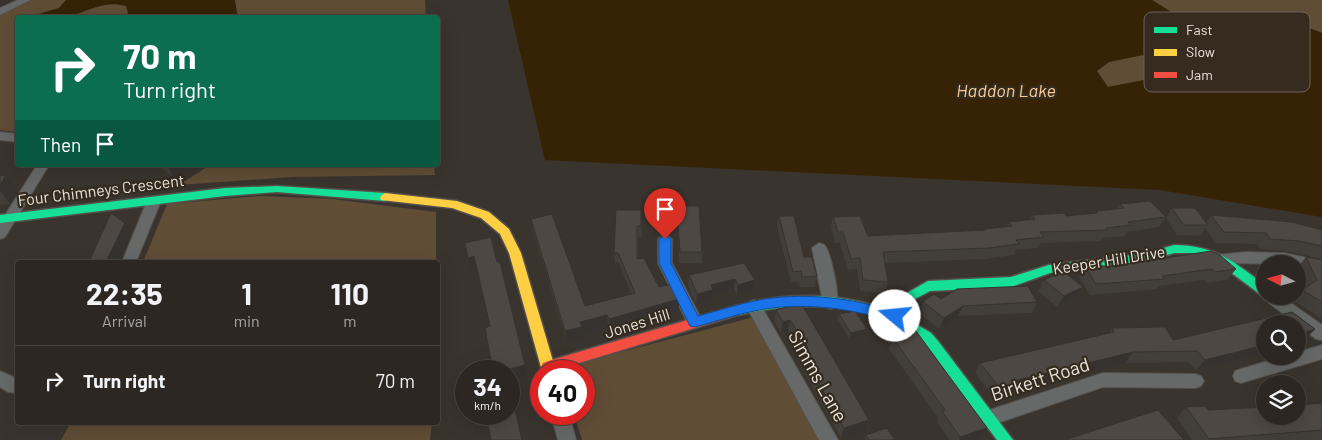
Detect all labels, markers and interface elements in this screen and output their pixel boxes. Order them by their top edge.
legend [1144,12,1310,92]
text: Fast [1186,21,1212,38]
text: 70 m [123,34,197,76]
icon: right [40,35,105,100]
text: Slow [1186,43,1215,60]
text: Jam [1186,66,1213,83]
text: Turn right [123,76,216,102]
water label: Haddon Lake [956,79,1056,101]
icon: arrive [91,130,119,158]
text: Then [40,133,81,156]
street label: Four Chimneys Crescent [17,170,185,209]
pin [644,188,686,239]
icon: arrive [651,195,679,223]
street label: Keeper Hill Drive [1051,241,1167,278]
north arrow [1256,255,1306,305]
map controls [1256,255,1306,425]
text: 22:35 [86,275,163,311]
text: 1 [241,275,252,311]
text: 110 [331,275,369,311]
position arrow [868,289,920,341]
street label: Jones Hill [602,304,672,341]
text: Arrival [102,311,147,330]
text: min [234,311,260,330]
text: m [343,311,356,330]
button: search [1256,315,1306,365]
street label: Simms Lane [784,326,853,426]
street label: Birkett Road [988,352,1092,405]
speed limit sign: 40 [530,360,595,425]
icon: right [40,367,68,395]
text: Turn right [83,369,165,392]
text: 70 m [376,369,415,392]
text: 34 [473,371,502,401]
button: layers [1256,375,1306,425]
text: km/h [474,398,501,412]

